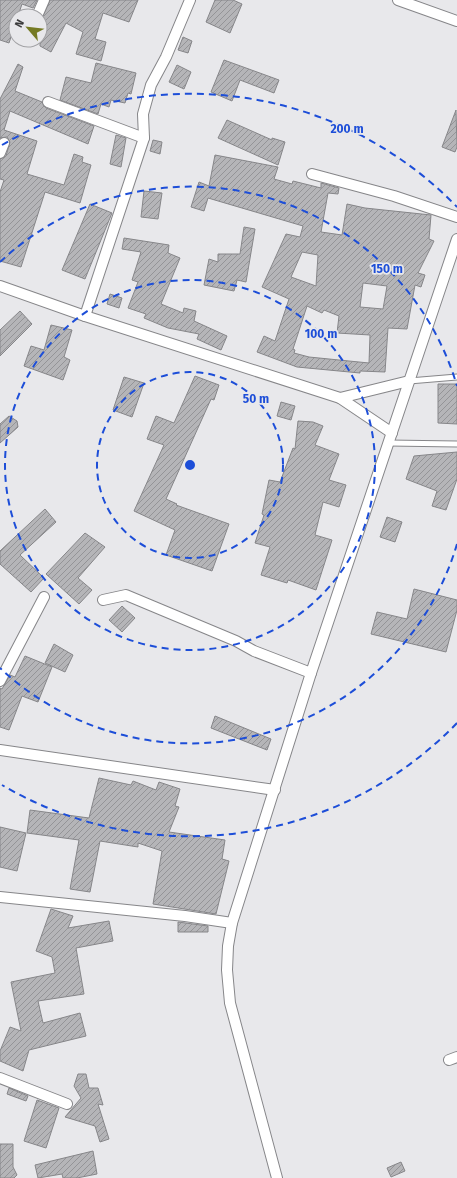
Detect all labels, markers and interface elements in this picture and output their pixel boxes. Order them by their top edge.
north arrow [8,8,48,48]
text: N [12,17,27,30]
text: 200 m [330,122,364,136]
text: 150 m [371,262,403,276]
text: 100 m [305,327,337,341]
text: 50 m [243,392,269,406]
centre of rings [183,458,197,472]

